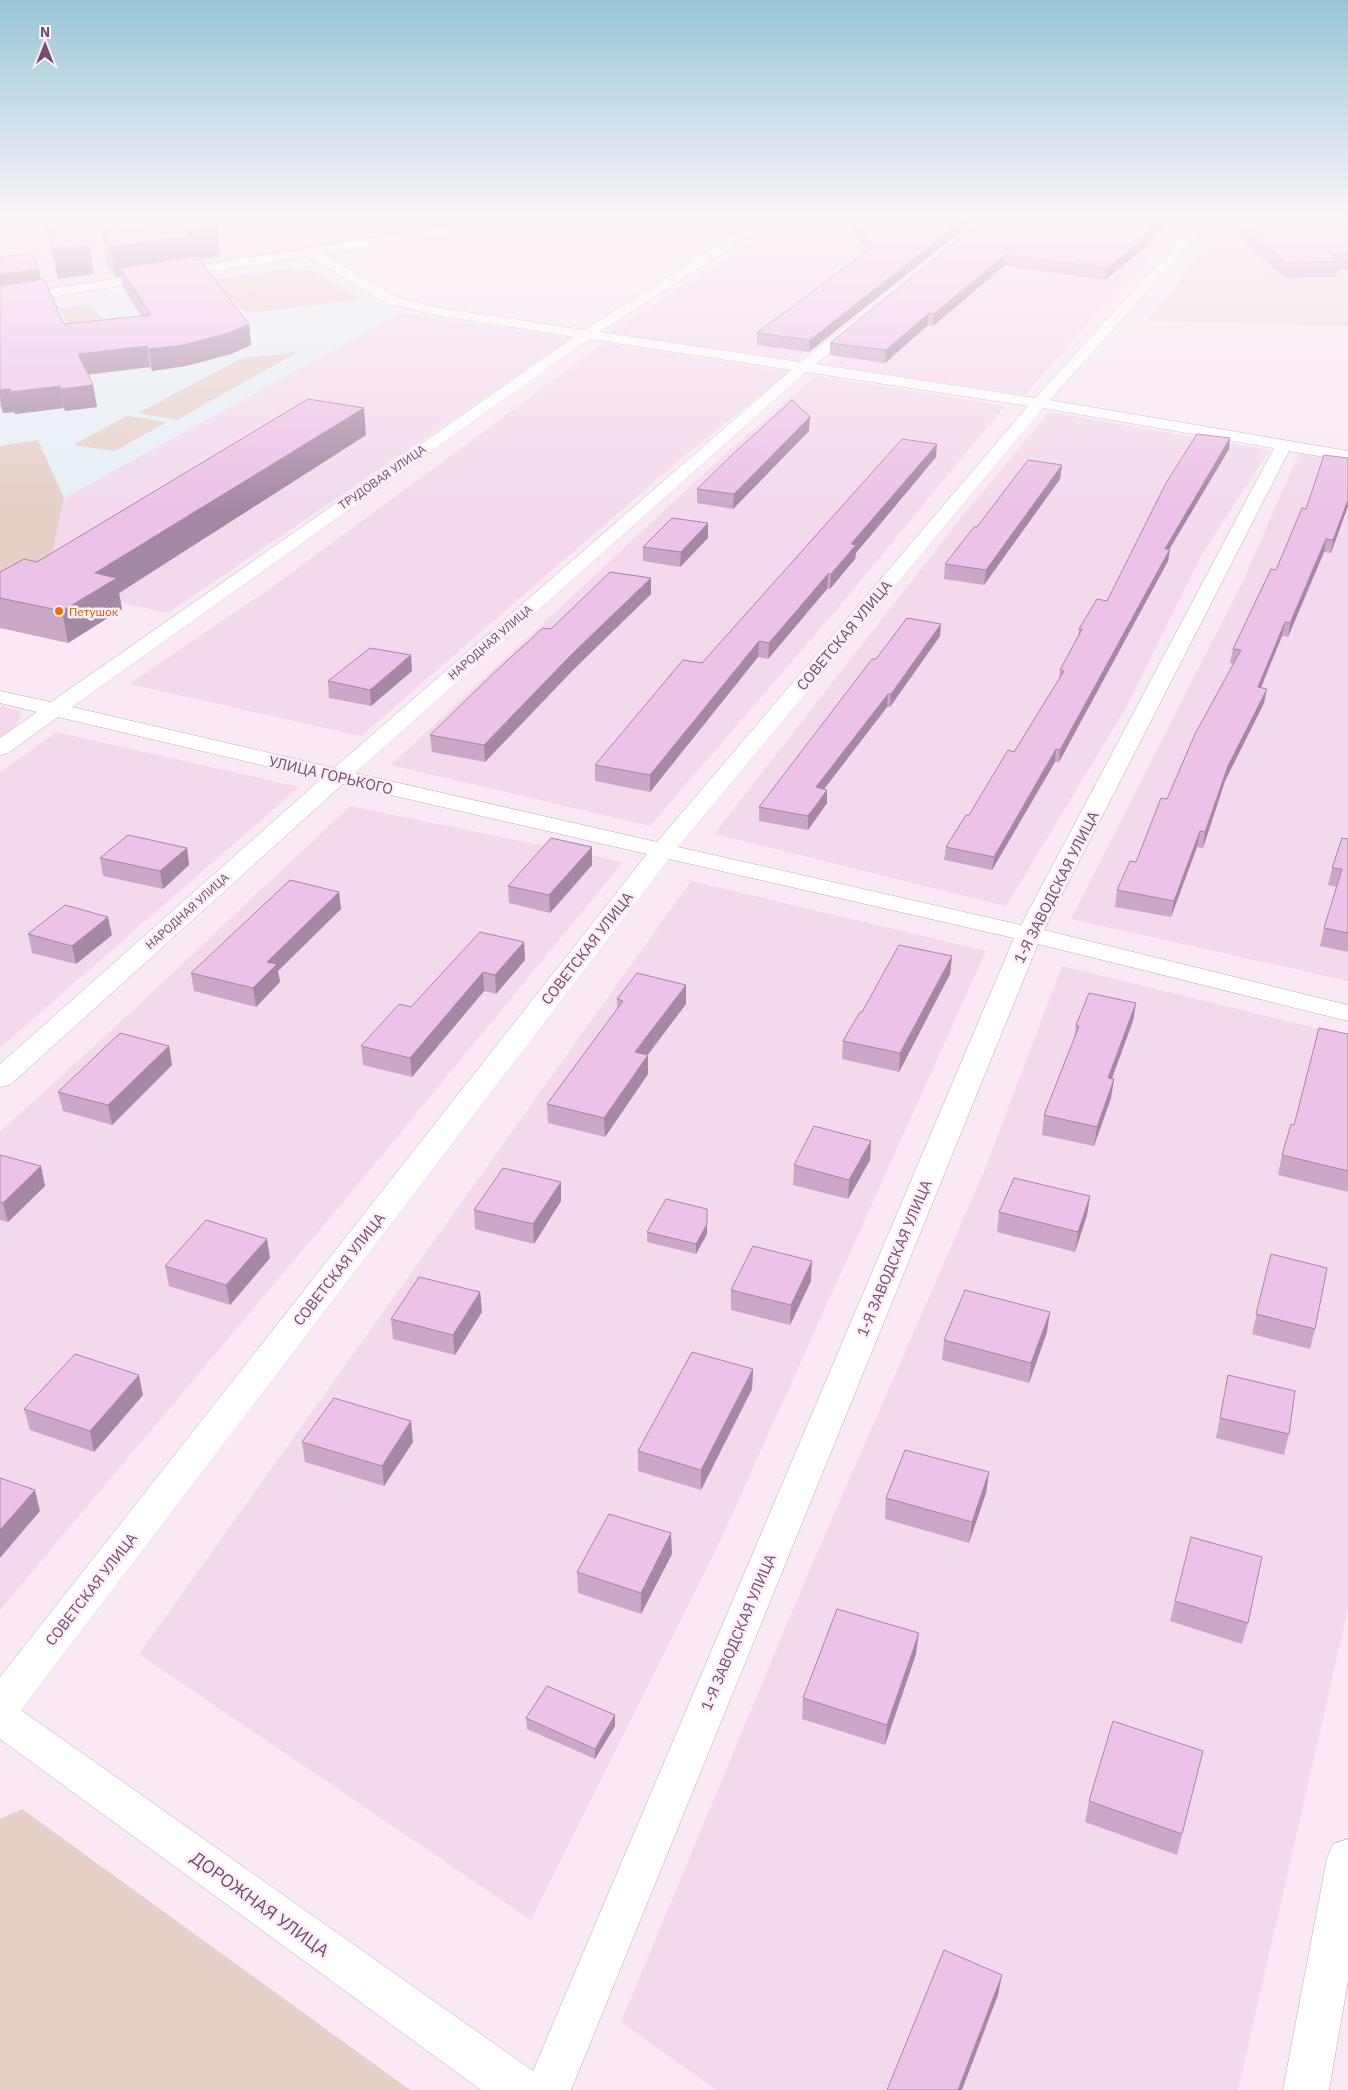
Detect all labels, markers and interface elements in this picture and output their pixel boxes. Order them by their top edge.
north arrow [20,20,70,70]
text: N [40,23,50,41]
street label: ТРУДОВАЯ УЛИЦА [335,441,429,513]
street label: СОВЕТСКАЯ УЛИЦА [792,576,896,694]
street label: НАРОДНАЯ УЛИЦА [445,601,535,683]
place label: Петушок [69,604,119,619]
marker: Петушок [53,605,65,617]
street label: УЛИЦА ГОРЬКОГО [267,751,395,799]
street label: 1-Я ЗАВОДСКАЯ УЛИЦА [1009,807,1103,966]
street label: НАРОДНАЯ УЛИЦА [142,869,232,952]
street label: СОВЕТСКАЯ УЛИЦА [537,887,637,1008]
street label: 1-Я ЗАВОДСКАЯ УЛИЦА [852,1176,936,1339]
street label: СОВЕТСКАЯ УЛИЦА [289,1208,389,1329]
street label: СОВЕТСКАЯ УЛИЦА [41,1528,141,1649]
street label: 1-Я ЗАВОДСКАЯ УЛИЦА [696,1550,780,1713]
street label: ДОРОЖНАЯ УЛИЦА [186,1846,334,1962]

